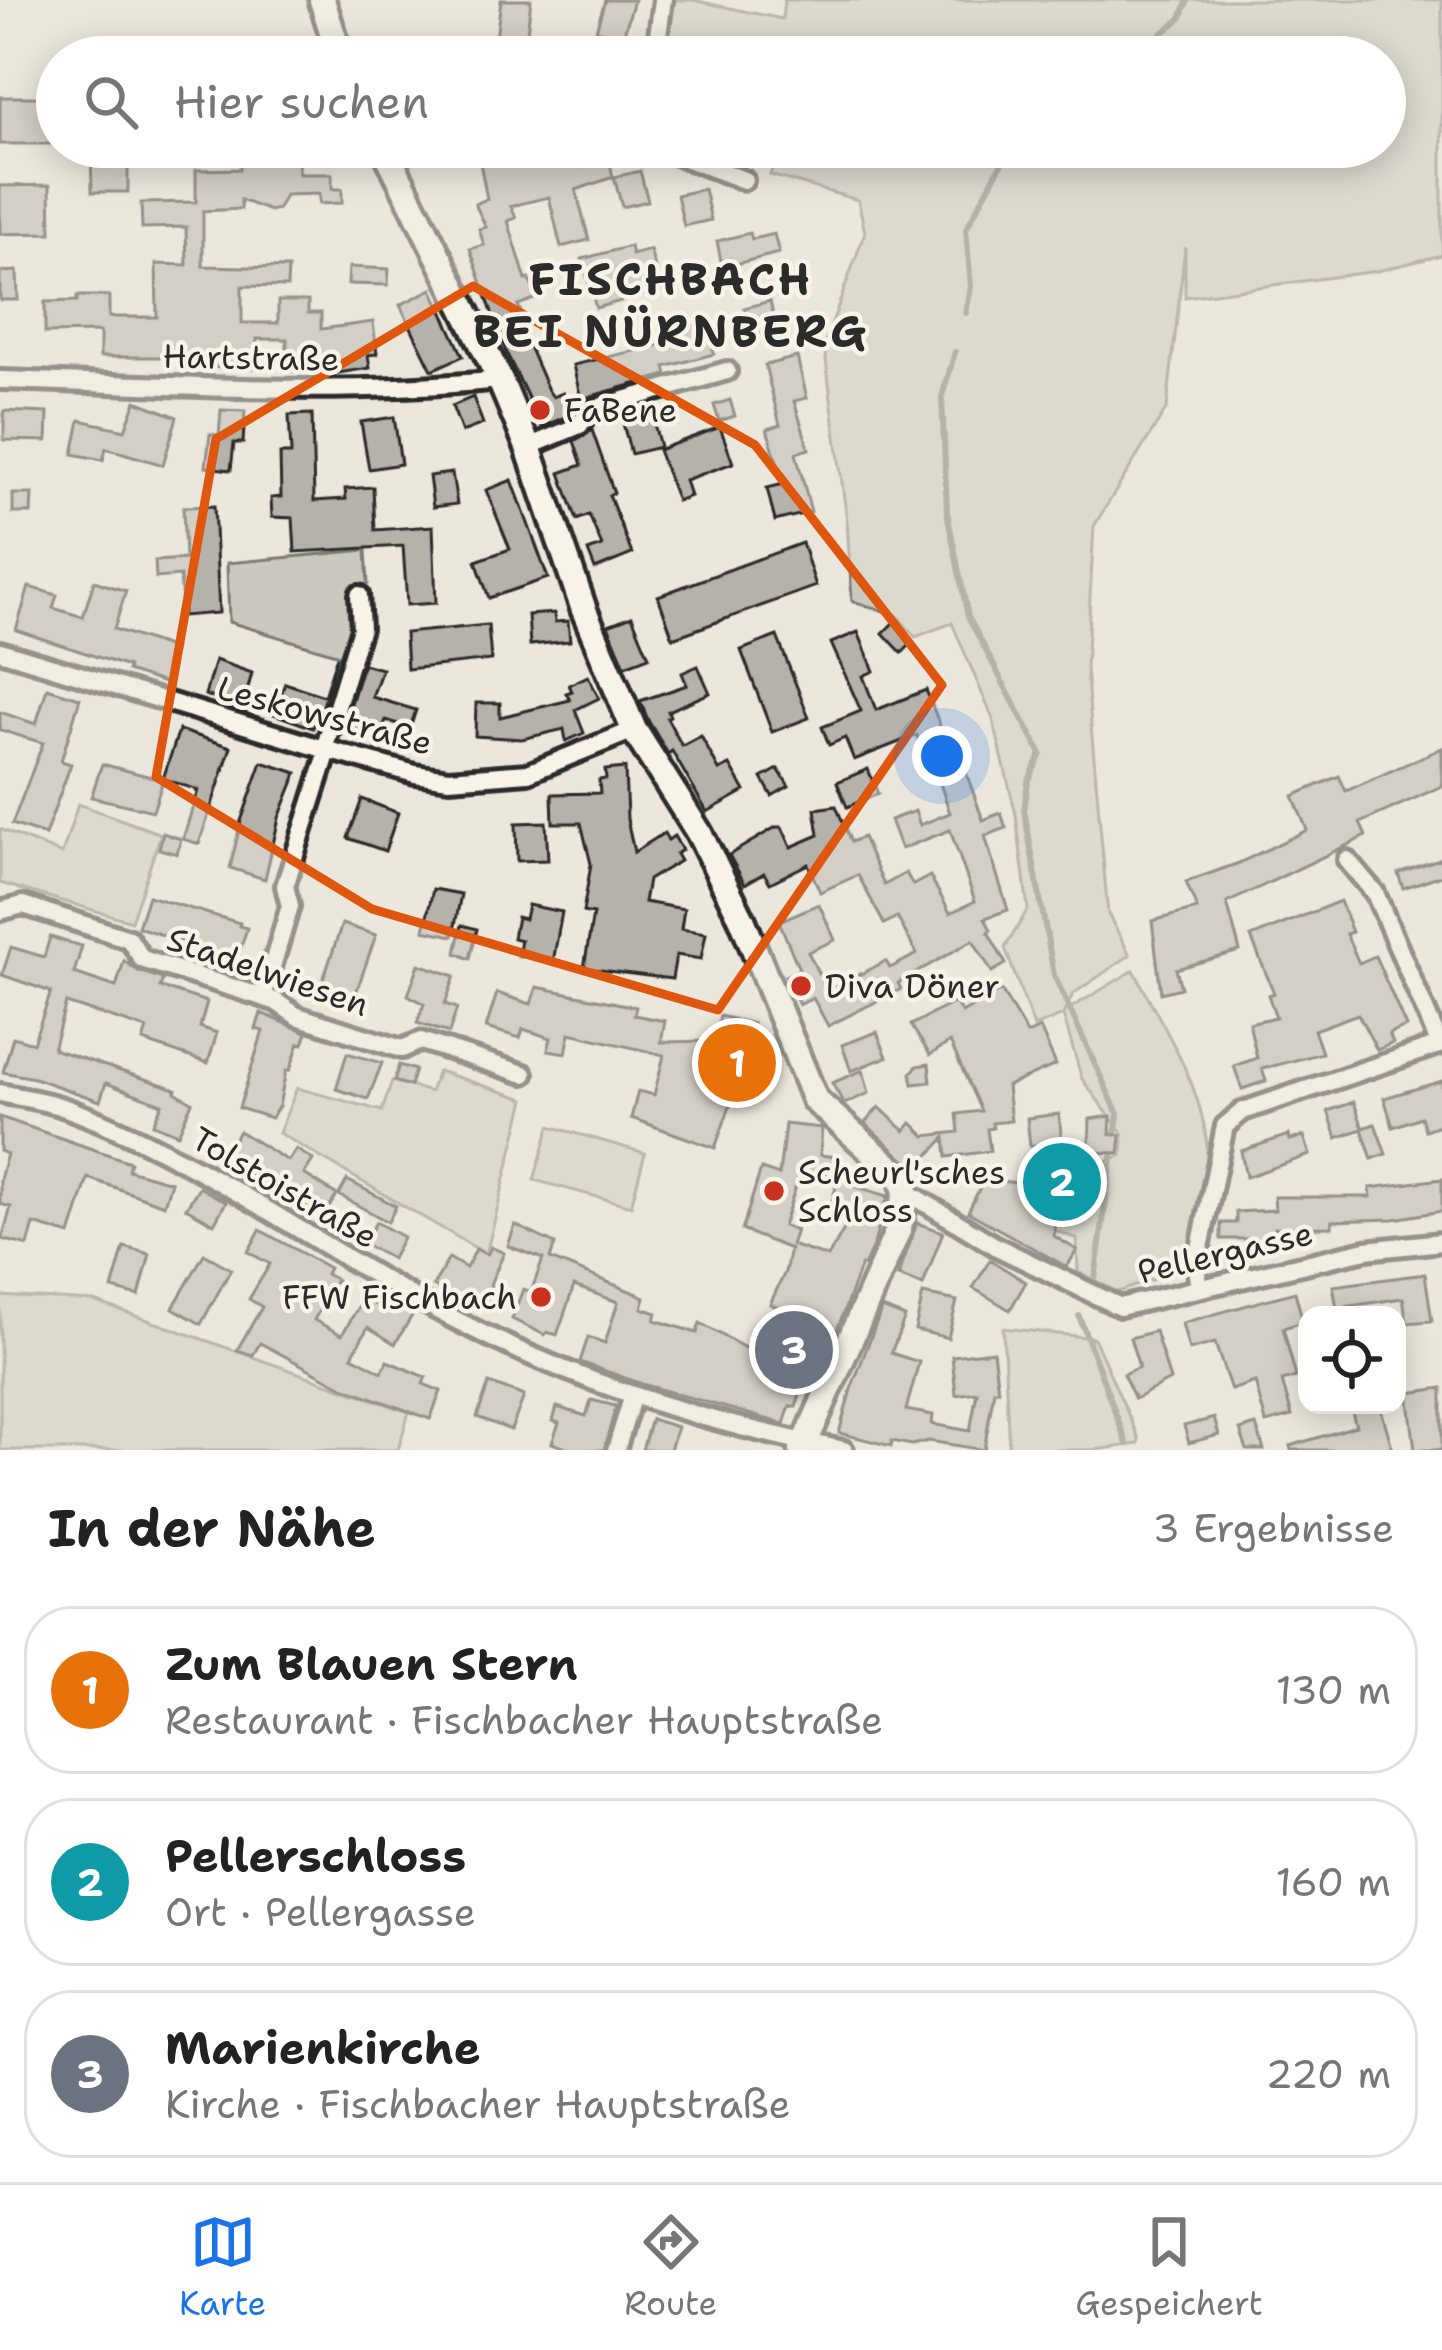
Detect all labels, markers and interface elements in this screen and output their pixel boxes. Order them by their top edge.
search box [36,36,1406,168]
icon: search [78,69,144,135]
text: Hier suchen [174,72,429,132]
district label: FISCHBACH BEI NÜRNBERG [473,249,869,361]
street label: Hartstraße [162,333,340,382]
place label: FaBene [564,388,677,433]
marker: FaBene [527,397,553,423]
street label: Leskowstraße [213,665,437,766]
your location [912,726,972,786]
street label: Stadelwiesen [161,916,375,1027]
place label: Diva Döner [825,964,1000,1009]
marker: Diva Döner [788,973,814,999]
pin: 1 [698,1018,776,1108]
street label: Tolstoistraße [184,1116,386,1259]
pin: 2 [1023,1137,1101,1227]
place label: Scheurl'sches Schloss [798,1150,1005,1233]
marker: Scheurl'sches Schloss [761,1178,787,1204]
street label: Pellergasse [1133,1210,1317,1295]
place label: FFW Fischbach [282,1275,517,1320]
marker: FFW Fischbach [528,1284,554,1310]
pin: 3 [755,1305,833,1395]
map controls [1298,1306,1406,1414]
button: locate [1298,1306,1406,1414]
text: In der Nähe [48,1494,376,1562]
text: 3 Ergebnisse [1153,1502,1394,1554]
text: Zum Blauen Stern [165,1634,578,1694]
text: 1 [81,1664,99,1716]
text: 130 m [1276,1664,1391,1716]
text: Restaurant · Fischbacher Hauptstraße [165,1694,883,1746]
text: Pellerschloss [165,1826,466,1886]
text: 2 [76,1856,104,1908]
text: 160 m [1276,1856,1391,1908]
text: Ort · Pellergasse [165,1886,476,1938]
text: Marienkirche [165,2018,481,2078]
text: 3 [76,2048,104,2100]
text: 220 m [1265,2048,1391,2100]
text: Kirche · Fischbacher Hauptstraße [165,2078,791,2130]
tab: Karte [179,2209,266,2326]
tab: Route [624,2209,717,2326]
tab: Gespeichert [1075,2209,1263,2326]

